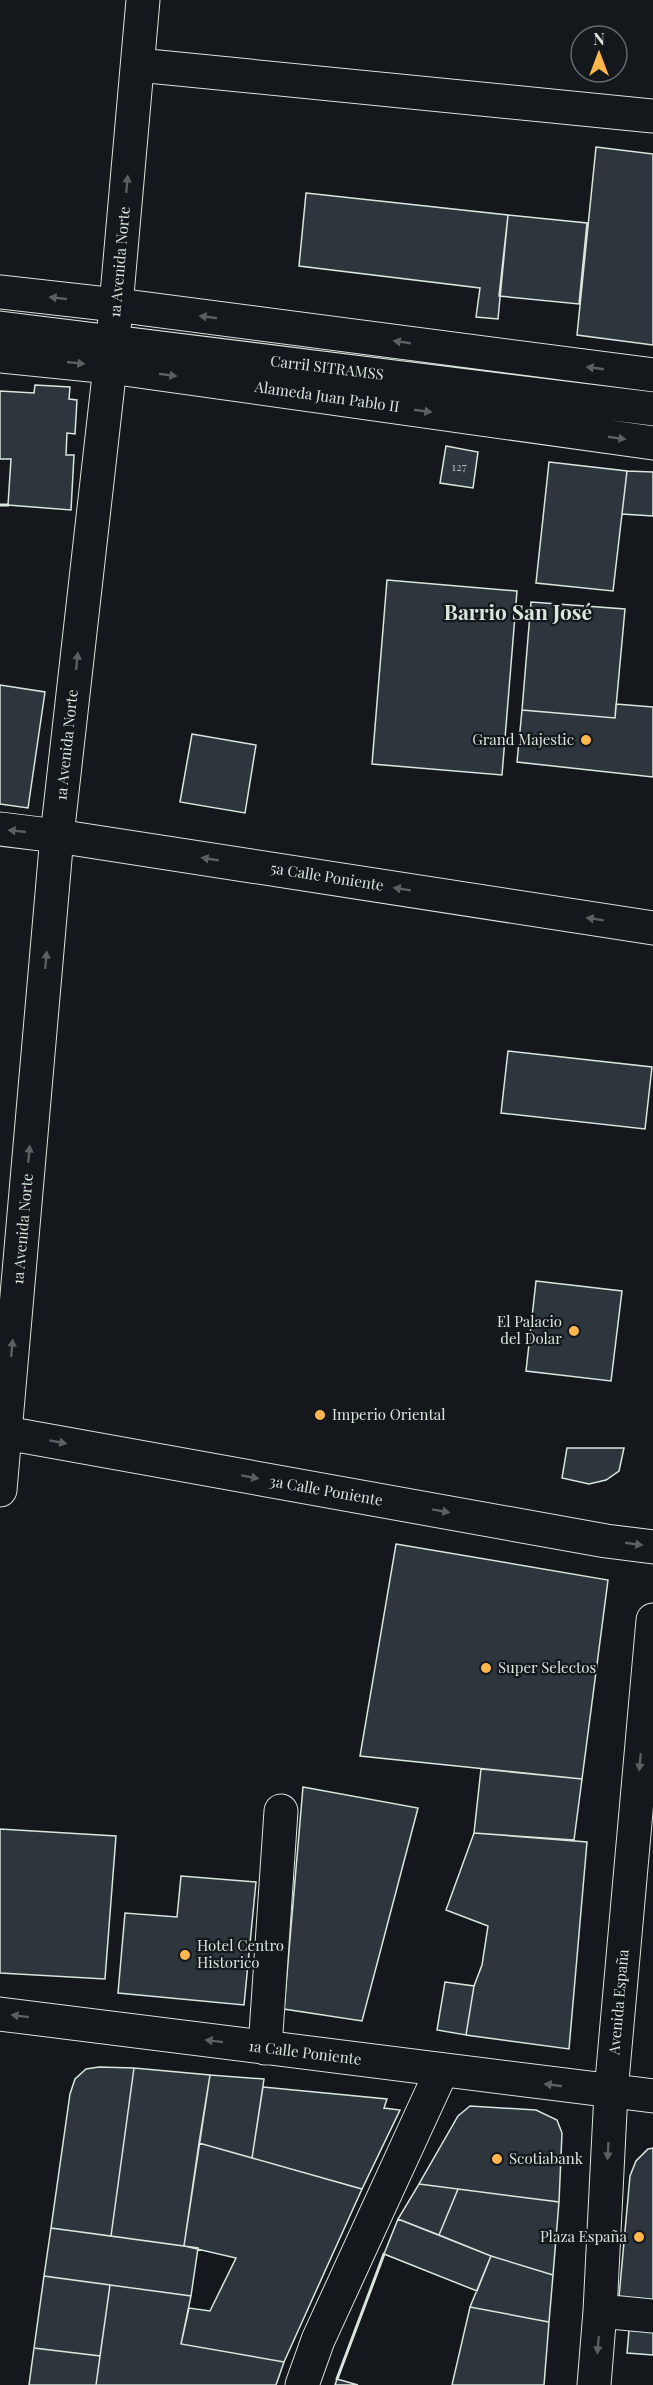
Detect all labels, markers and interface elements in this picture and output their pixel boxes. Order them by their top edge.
north arrow [569,24,629,84]
text: N [593,28,605,49]
one-way arrow [122,174,132,193]
street label: 1a Avenida Norte [104,205,134,318]
one-way arrow [48,294,67,303]
one-way arrow [199,312,218,321]
one-way arrow [392,338,411,347]
street label: Carril SITRAMSS [269,350,385,384]
one-way arrow [66,359,85,368]
one-way arrow [585,363,604,372]
one-way arrow [159,370,178,380]
street label: Alameda Juan Pablo II [252,376,401,416]
one-way arrow [414,406,433,415]
one-way arrow [607,433,626,442]
house number: 127 [451,458,467,474]
district label: Barrio San José [444,597,592,625]
one-way arrow [72,652,82,671]
street label: 1a Avenida Norte [50,688,82,801]
place label: Grand Majestic [472,729,574,749]
marker: Grand Majestic [579,733,593,747]
one-way arrow [7,826,26,836]
one-way arrow [200,855,219,864]
street label: 5a Calle Poniente [269,857,385,895]
one-way arrow [393,884,412,893]
one-way arrow [586,914,605,923]
one-way arrow [41,950,51,969]
one-way arrow [24,1145,34,1164]
street label: 1a Avenida Norte [7,1172,37,1285]
place label: El Palacio del Dolar [497,1311,562,1348]
marker: El Palacio del Dolar [567,1324,581,1338]
one-way arrow [7,1339,17,1358]
place label: Imperio Oriental [332,1404,446,1424]
marker: Imperio Oriental [313,1408,327,1422]
one-way arrow [48,1438,67,1447]
street label: 3a Calle Poniente [268,1470,385,1510]
one-way arrow [240,1473,259,1482]
one-way arrow [432,1507,451,1516]
one-way arrow [624,1540,643,1549]
place label: Super Selectos [498,1657,596,1677]
marker: Super Selectos [479,1661,493,1675]
one-way arrow [636,1753,645,1772]
place label: Hotel Centro Historico [197,1935,284,1972]
marker: Hotel Centro Historico [178,1948,192,1962]
street label: Avenida España [603,1948,633,2056]
one-way arrow [11,2011,30,2021]
street label: 1a Calle Poniente [247,2035,363,2069]
one-way arrow [204,2036,223,2046]
one-way arrow [543,2080,562,2089]
one-way arrow [603,2141,612,2160]
place label: Scotiabank [509,2148,584,2168]
marker: Scotiabank [490,2152,504,2166]
place label: Plaza España [540,2226,628,2246]
marker: Plaza España [632,2230,646,2244]
one-way arrow [593,2336,602,2355]

